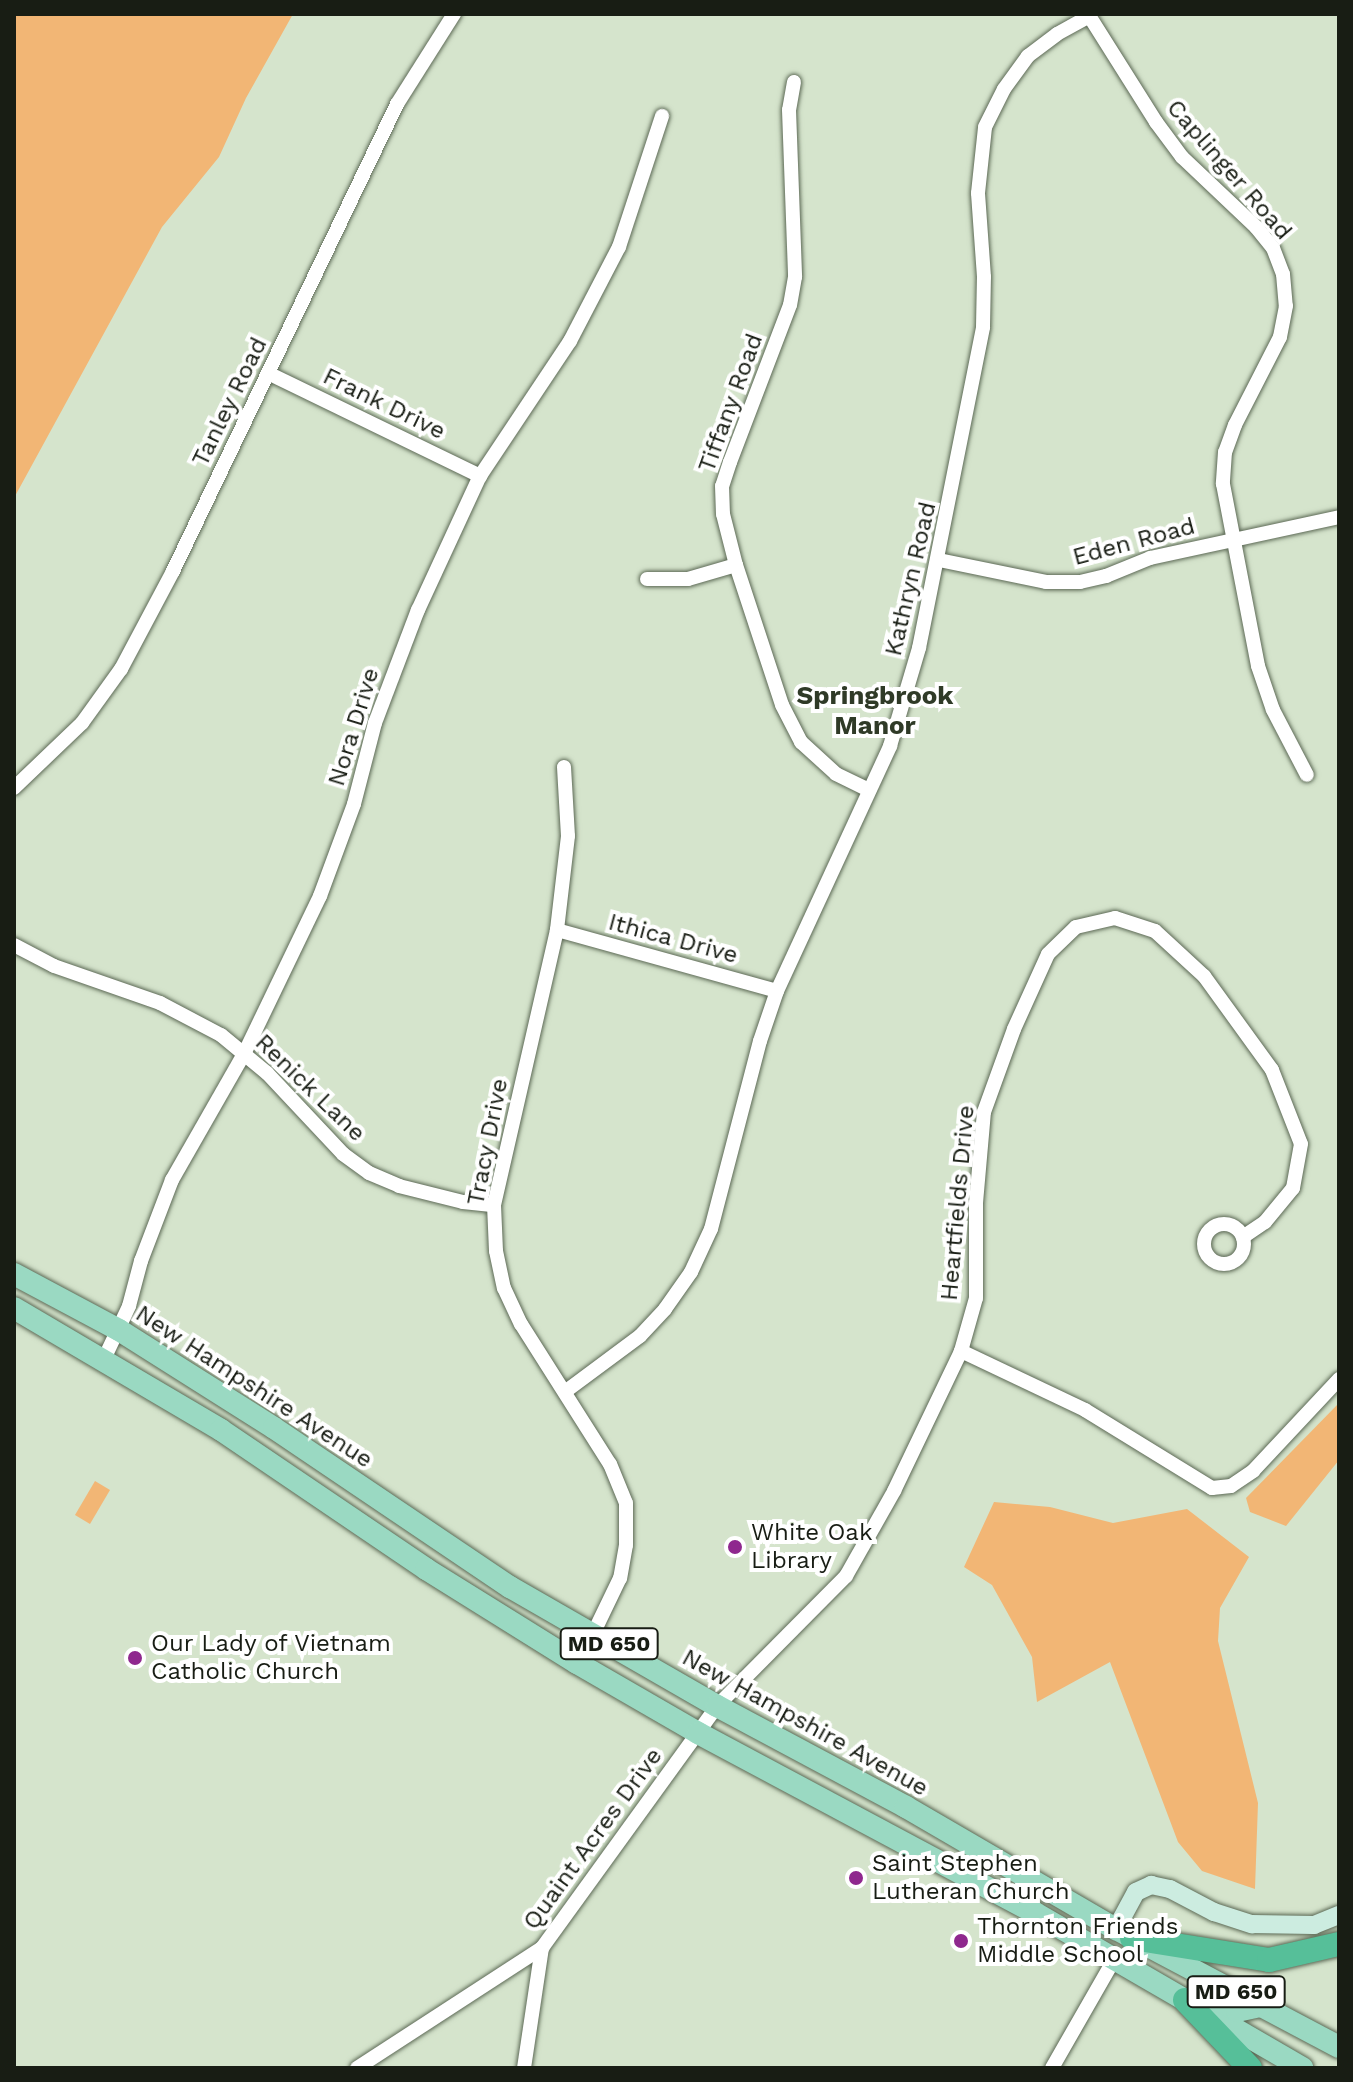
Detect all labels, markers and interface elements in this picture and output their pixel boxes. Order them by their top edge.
street label: Caplinger Road [1160,94,1298,246]
street label: Tiffany Road [693,330,769,476]
street label: Tanley Road [186,333,274,471]
street label: Frank Drive [318,362,450,446]
street label: Kathryn Road [879,499,943,659]
street label: Eden Road [1070,512,1198,572]
street label: Nora Drive [322,664,386,790]
district label: Springbrook Manor [796,680,954,742]
street label: Ithica Drive [605,908,741,970]
street label: Renick Lane [249,1028,371,1148]
street label: Tracy Drive [462,1076,514,1208]
street label: Heartfields Drive [935,1104,981,1302]
street label: New Hampshire Avenue [129,1299,379,1475]
place label: White Oak Library [751,1519,873,1575]
marker: White Oak Library [726,1538,744,1556]
road number: MD 650 [559,1626,659,1662]
place label: Our Lady of Vietnam Catholic Church [151,1630,394,1686]
street label: New Hampshire Avenue [676,1643,934,1803]
marker: Our Lady of Vietnam Catholic Church [126,1649,144,1667]
street label: Quaint Acres Drive [517,1742,669,1936]
place label: Saint Stephen Lutheran Church [872,1850,1070,1906]
marker: Saint Stephen Lutheran Church [847,1869,865,1887]
place label: Thornton Friends Middle School [977,1913,1178,1969]
marker: Thornton Friends Middle School [952,1932,970,1950]
road number: MD 650 [1186,1974,1286,2010]

